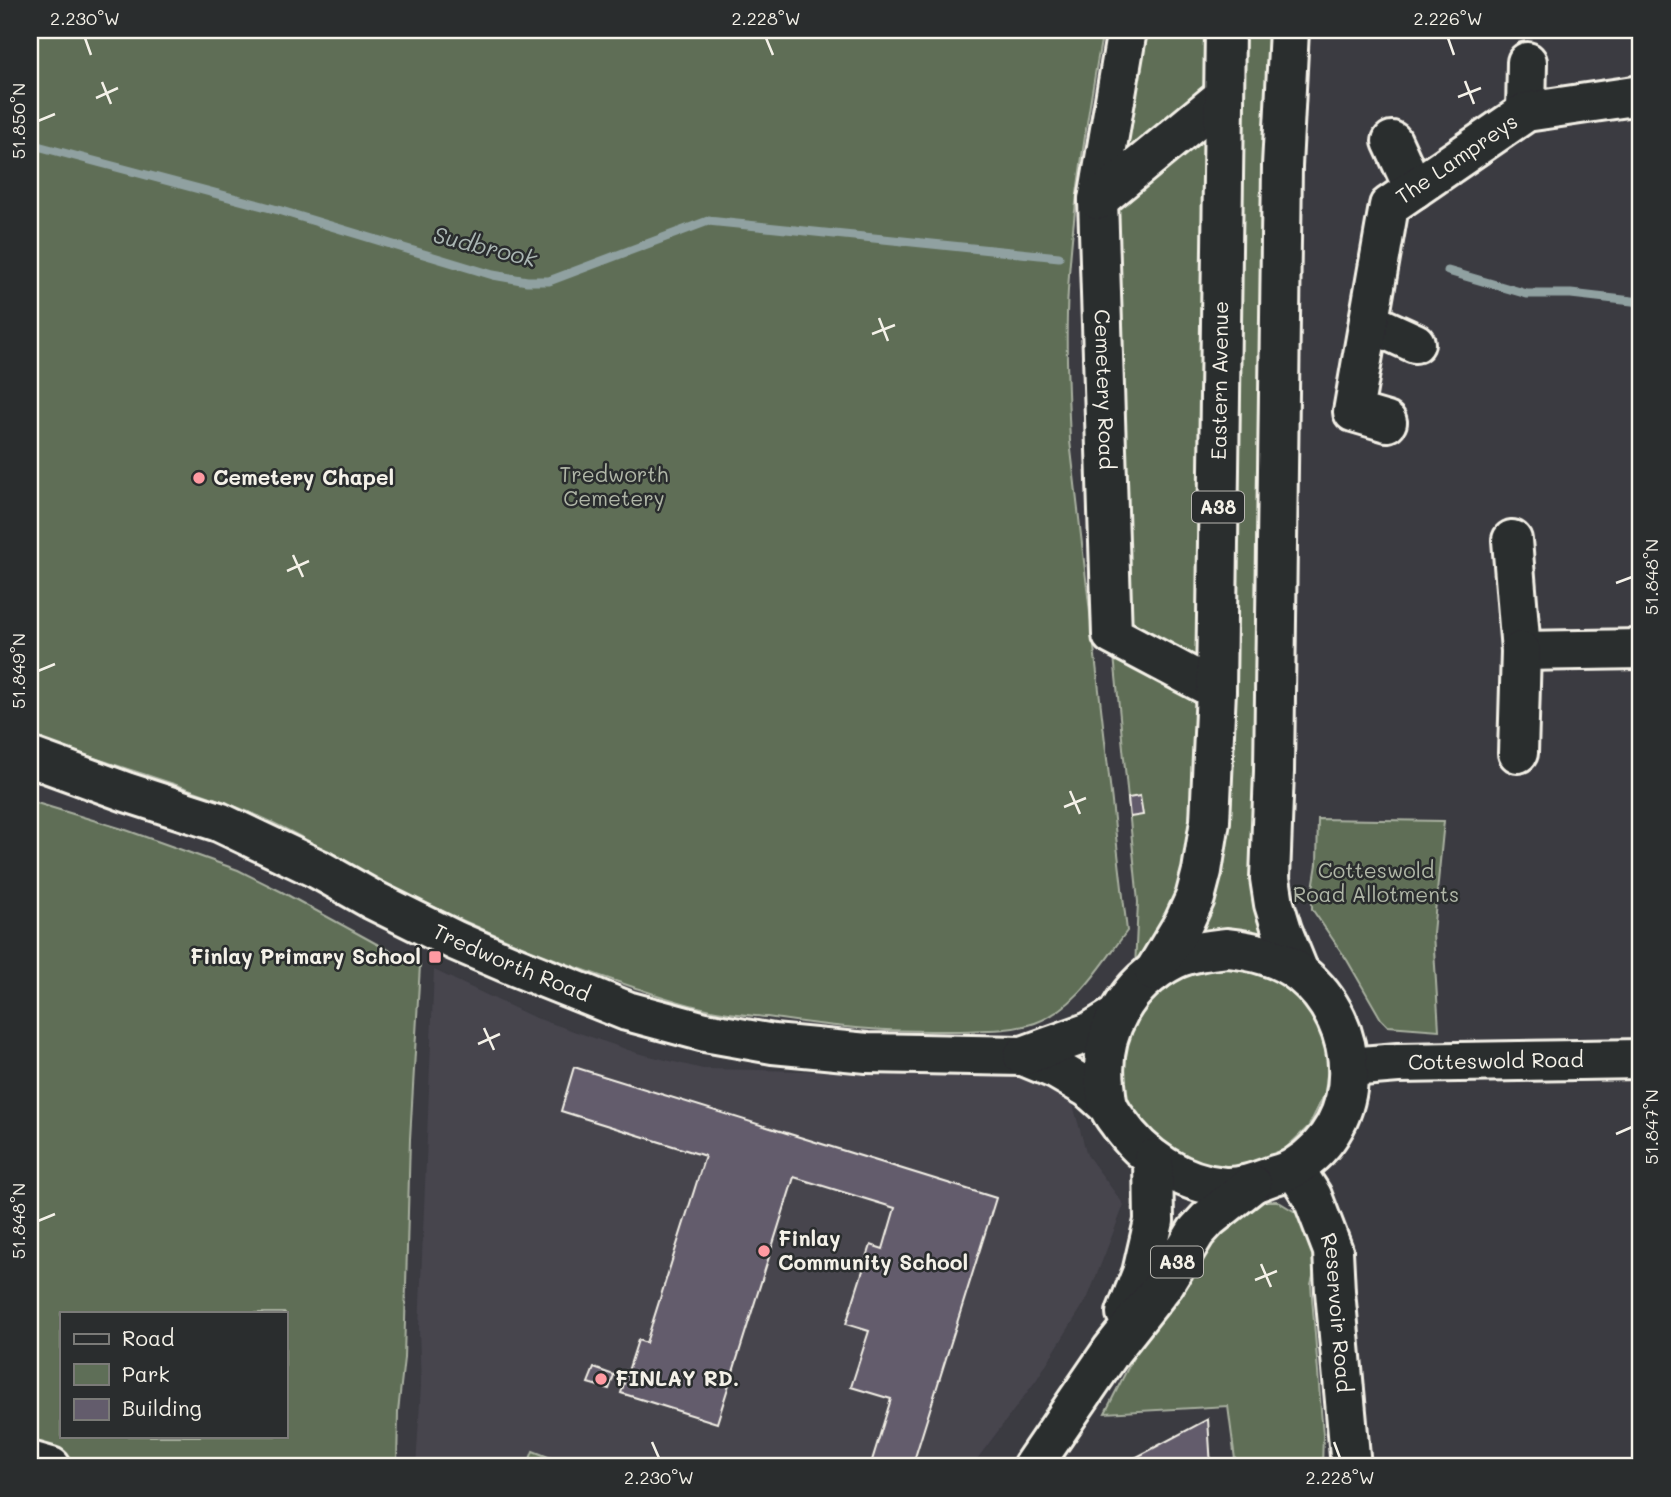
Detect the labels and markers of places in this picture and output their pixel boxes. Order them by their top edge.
place label: Cemetery Chapel [213,463,394,491]
marker: Cemetery Chapel [191,470,207,486]
place label: Finlay Primary School [190,942,421,970]
marker: Finlay Primary School [427,949,443,965]
place label: Finlay Community School [778,1224,968,1276]
marker: Finlay Community School [756,1243,772,1259]
place label: FINLAY RD. [615,1364,739,1391]
marker: FINLAY RD. [593,1371,609,1387]

